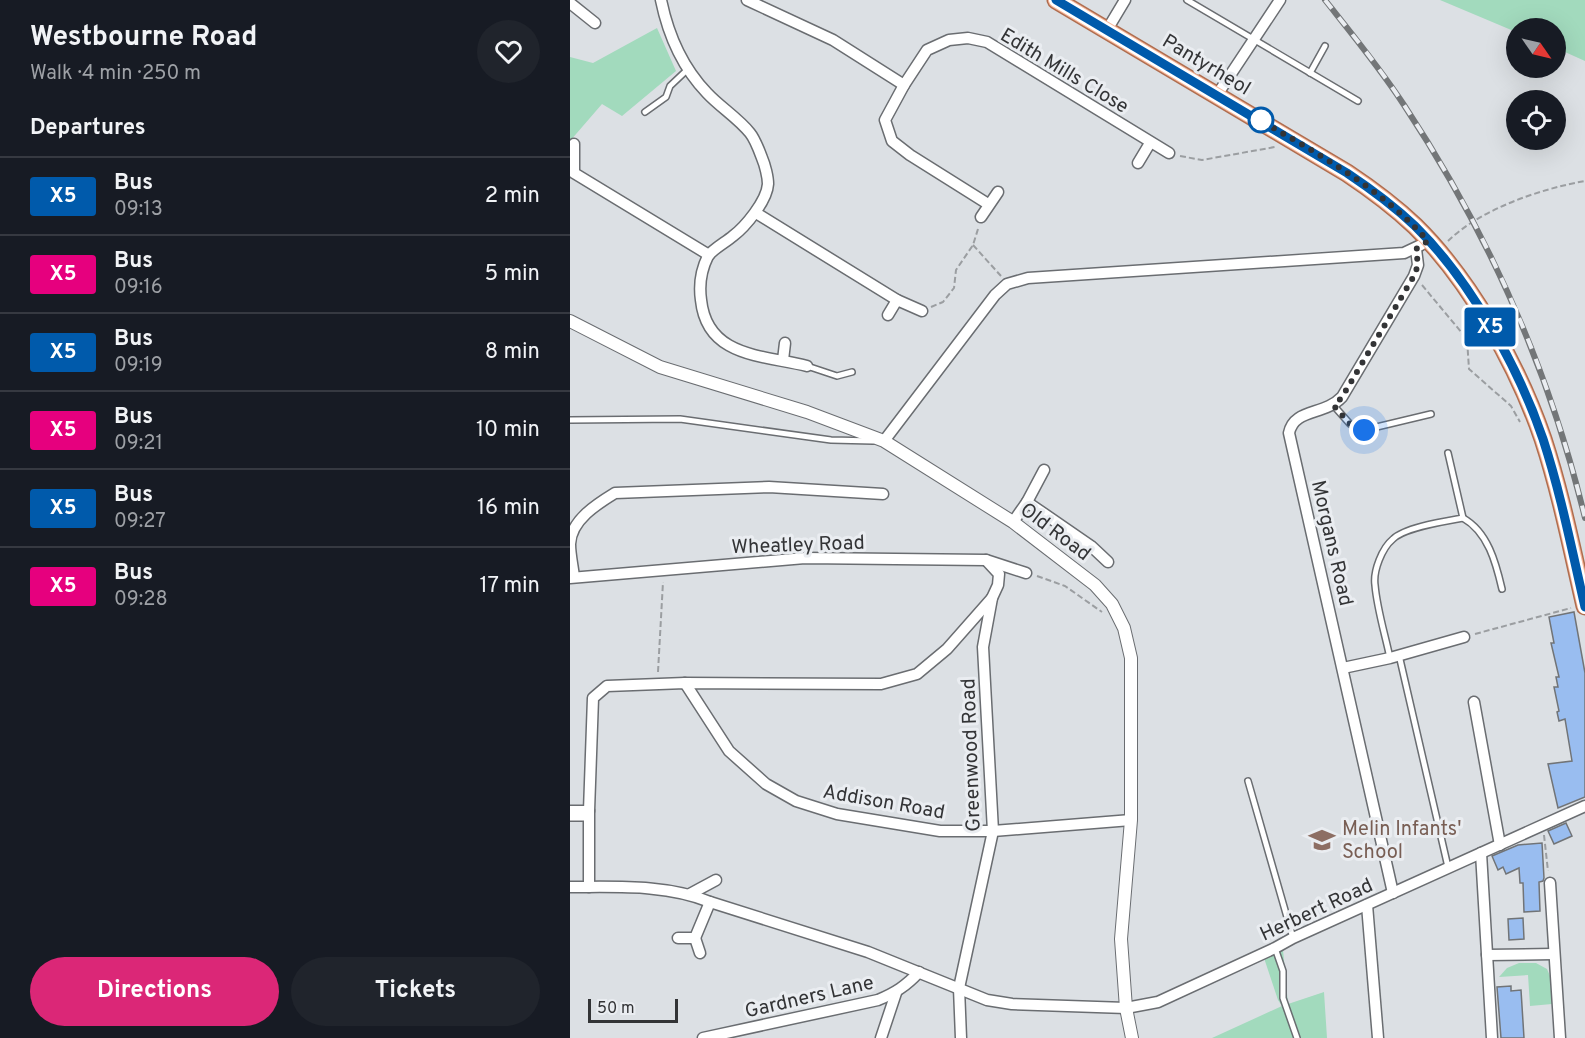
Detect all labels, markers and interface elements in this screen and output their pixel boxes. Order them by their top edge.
north arrow [1506,18,1566,78]
map controls [1506,18,1566,150]
text: Westbourne Road [30,20,257,56]
button: heart [477,20,540,83]
street label: Edith Mills Close [995,23,1133,120]
street label: Pantyrheol [1157,29,1255,102]
text: Walk · 4 min · 250 m [30,61,201,87]
button: locate [1506,90,1566,150]
unlabelled marker [1248,107,1274,133]
text: Departures [30,115,146,142]
text: Bus [114,170,153,197]
text: X5 [49,183,77,210]
text: 2 min [485,183,540,210]
text: 09:13 [114,197,163,223]
text: Bus [114,248,153,275]
text: X5 [49,261,77,288]
text: 5 min [485,261,540,288]
text: 09:16 [114,275,163,301]
line badge: X5 [1463,308,1517,346]
text: X5 [1476,314,1504,341]
text: Bus [114,326,153,353]
text: X5 [49,339,77,366]
text: 8 min [485,339,540,366]
text: 09:19 [114,353,163,379]
text: Bus [114,404,153,431]
your location [1349,415,1379,445]
text: X5 [49,417,77,444]
text: 10 min [476,417,540,444]
text: 09:21 [114,431,163,457]
street label: Morgans Road [1304,478,1358,609]
text: Bus [114,482,153,509]
text: X5 [49,495,77,522]
text: 16 min [477,495,540,522]
street label: Old Road [1014,498,1095,568]
text: 09:27 [114,509,166,535]
street label: Wheatley Road [731,531,865,561]
text: Bus [114,560,153,587]
text: X5 [49,573,77,600]
text: 17 min [480,573,540,600]
text: 09:28 [114,587,168,613]
street label: Greenwood Road [956,678,988,832]
street label: Addison Road [821,779,947,826]
place label: Melin Infants' School [1342,817,1461,866]
school or university icon: Melin Infants' School [1307,825,1337,855]
street label: Herbert Road [1256,873,1378,948]
button: Directions [30,957,279,1026]
button: Tickets [291,957,540,1026]
street label: Gardners Lane [742,970,876,1025]
scale bar [588,996,678,1024]
text: 50 m [597,999,635,1019]

